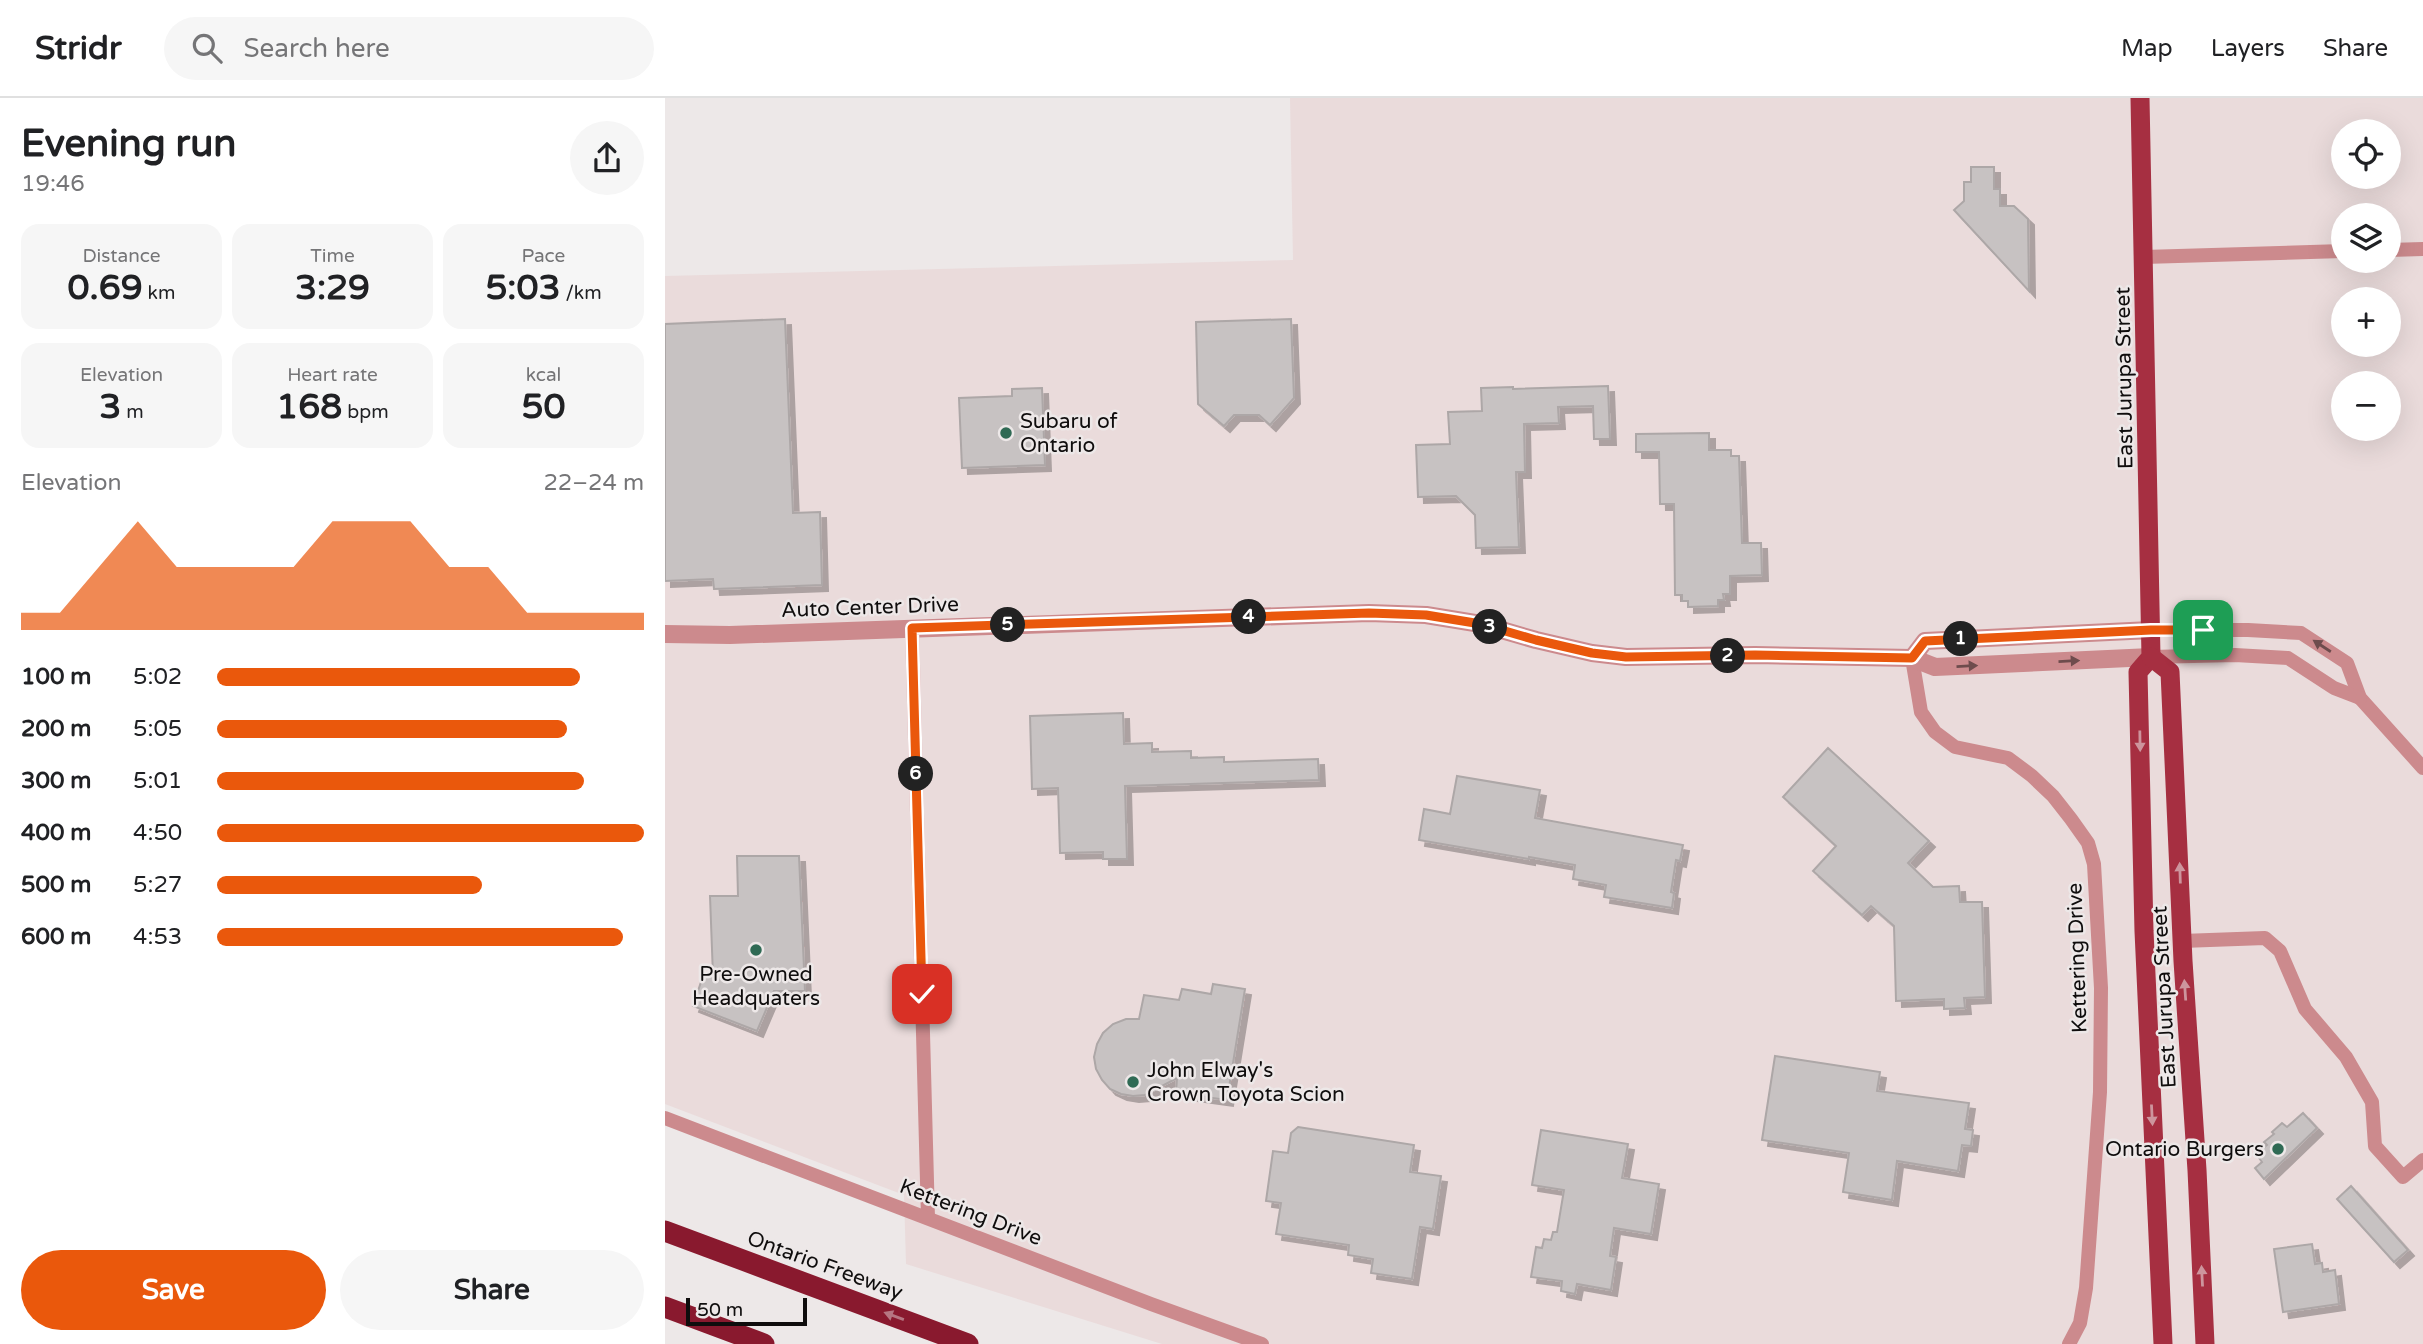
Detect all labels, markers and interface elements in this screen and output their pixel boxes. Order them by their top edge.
search box [164,17,654,80]
text: Stridr [35,29,122,68]
icon: search [188,29,226,67]
text: Search here [244,33,390,64]
text: Map [2121,34,2173,63]
text: Layers [2211,34,2285,63]
text: Share [2323,34,2388,63]
map controls [2331,119,2401,441]
button: locate [2331,119,2401,189]
text: Evening run [21,121,236,167]
button: share [570,121,644,195]
text: 19:46 [21,170,85,198]
button: layers [2331,203,2401,273]
text: Distance [82,245,161,267]
text: Time [310,245,355,267]
text: Pace [522,245,565,267]
text: 0.69 [68,267,143,309]
text: 3:29 [295,267,370,309]
text: 5:03 [485,267,560,309]
text: km [143,282,175,304]
text: /km [560,282,602,304]
street label: East Jurupa Street [2110,287,2139,469]
button: + [2331,287,2401,357]
text: Elevation [80,364,163,386]
text: Heart rate [287,364,378,386]
text: kcal [526,364,561,386]
button: − [2331,371,2401,441]
text: 3 [99,386,121,428]
text: 168 [276,386,342,428]
text: 50 [522,386,565,428]
text: m [121,401,144,423]
text: bpm [342,401,389,423]
place label: Subaru of Ontario [1020,409,1118,458]
marker: Subaru of Ontario [998,425,1014,441]
text: Elevation [21,469,122,497]
text: 22–24 m [543,469,644,497]
street label: Auto Center Drive [781,592,959,623]
pin: 4 [1231,600,1267,634]
pin [2173,600,2233,660]
text: 4 [1243,605,1254,627]
pin: 5 [991,608,1025,642]
pin: 3 [1473,610,1507,644]
icon: arrive [2184,611,2222,649]
text: 5 [1002,613,1013,635]
text: 3 [1484,615,1495,637]
pin: 1 [1943,622,1979,656]
text: 1 [1955,627,1966,649]
pin: 2 [1711,638,1745,674]
one-way arrow [2312,640,2331,653]
text: 2 [1722,644,1733,666]
one-way arrow [2058,655,2080,666]
one-way arrow [1956,660,1978,671]
text: 100 m [21,663,91,691]
text: 5:02 [133,663,182,691]
text: 200 m [21,715,91,743]
text: 5:05 [133,715,182,743]
one-way arrow [2134,730,2146,752]
pin: 6 [898,756,933,792]
text: 6 [910,762,921,784]
text: 300 m [21,767,91,795]
text: 5:01 [133,767,182,795]
text: 400 m [21,819,91,847]
text: 4:50 [133,819,182,847]
one-way arrow [2175,862,2186,884]
text: 500 m [21,871,91,899]
text: 5:27 [133,871,182,899]
street label: Kettering Drive [2062,882,2093,1033]
street label: East Jurupa Street [2147,905,2182,1089]
text: 600 m [21,923,91,951]
text: 4:53 [133,923,182,951]
marker: Pre-Owned Headquaters [748,942,764,958]
place label: Pre-Owned Headquaters [692,962,820,1011]
pin [892,964,952,1024]
icon: check [903,975,941,1013]
one-way arrow [2179,979,2190,1001]
place label: John Elway's Crown Toyota Scion [1147,1058,1345,1107]
marker: John Elway's Crown Toyota Scion [1125,1074,1141,1090]
one-way arrow [2147,1104,2158,1126]
place label: Ontario Burgers [2105,1137,2264,1162]
marker: Ontario Burgers [2270,1141,2286,1157]
street label: Kettering Drive [896,1174,1046,1251]
street label: Ontario Freeway [744,1226,906,1305]
button: Save [21,1250,326,1330]
button: Share [340,1250,644,1330]
one-way arrow [2196,1265,2207,1287]
scale bar [686,1295,807,1327]
text: 50 m [697,1299,743,1321]
one-way arrow [883,1311,904,1322]

